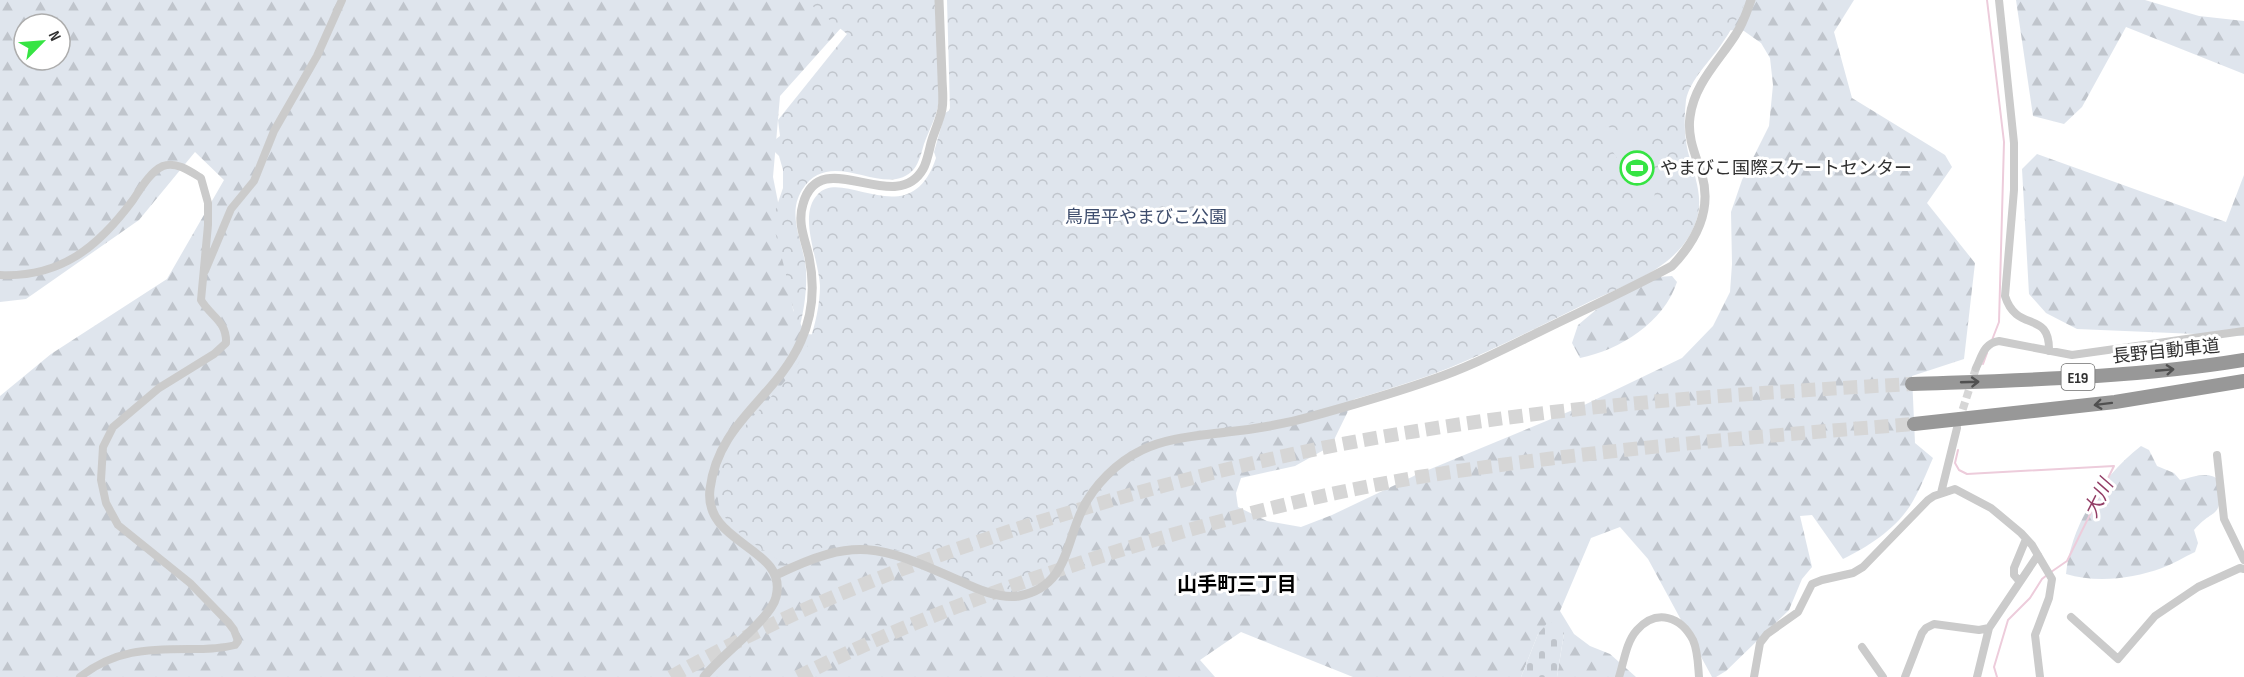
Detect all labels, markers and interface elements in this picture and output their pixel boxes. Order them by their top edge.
north arrow [12,12,72,72]
text: N [44,28,65,44]
sports icon: やまびこ国際スケートセンター [1619,150,1655,186]
place label: やまびこ国際スケートセンター [1660,158,1912,179]
park label: 鳥居平やまびこ公園 [1065,207,1227,228]
street label: 長野自動車道 [2111,335,2221,368]
road number: E19 [2062,364,2094,390]
one-way arrow [2155,364,2175,375]
one-way arrow [1960,376,1980,388]
one-way arrow [2094,398,2114,409]
water label: 大川 [2079,473,2120,522]
district label: 山手町三丁目 [1177,573,1297,597]

